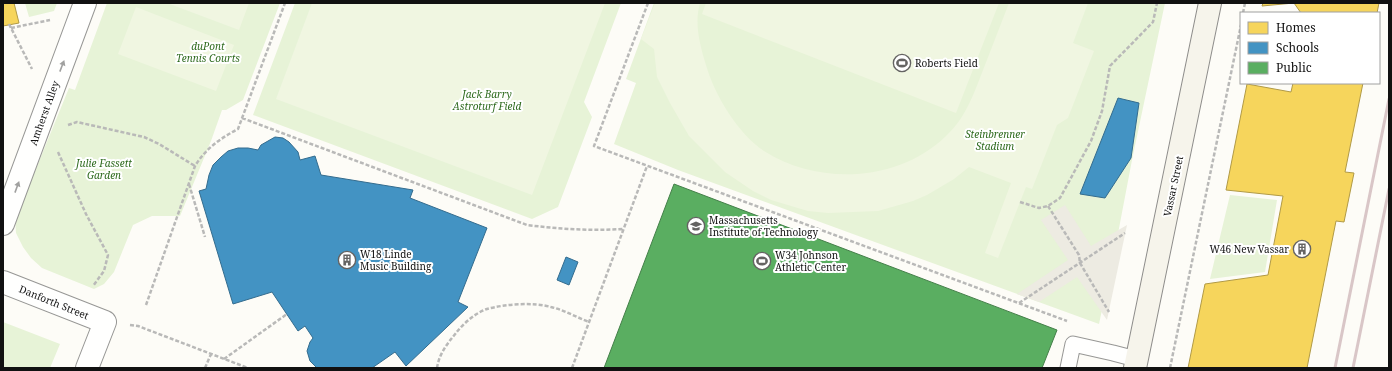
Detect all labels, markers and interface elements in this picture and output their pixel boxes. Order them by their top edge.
legend [1240,12,1380,84]
text: Homes [1276,19,1316,36]
park label: duPont Tennis Courts [176,39,240,65]
text: Schools [1276,39,1319,56]
sports icon: Roberts Field [892,53,912,73]
place label: Roberts Field [915,56,978,70]
one-way arrow [59,59,65,71]
text: Public [1276,59,1312,76]
street label: Amherst Alley [26,78,62,147]
park label: Jack Barry Astroturf Field [452,87,521,113]
park label: Steinbrenner Stadium [965,127,1025,153]
street label: Vassar Street [1160,154,1186,218]
park label: Julie Fassett Garden [74,156,132,182]
one-way arrow [14,181,20,193]
place label: Massachusetts Institute of Technology [709,213,818,239]
school or university icon: Massachusetts Institute of Technology [686,216,706,236]
building icon: W46 New Vassar [1292,239,1312,259]
place label: W46 New Vassar [1209,242,1289,256]
place label: W18 Linde Music Building [360,247,432,273]
place label: W34 Johnson Athletic Center [775,248,846,274]
building icon: W18 Linde Music Building [337,250,357,270]
sports icon: W34 Johnson Athletic Center [752,251,772,271]
street label: Danforth Street [17,282,91,323]

